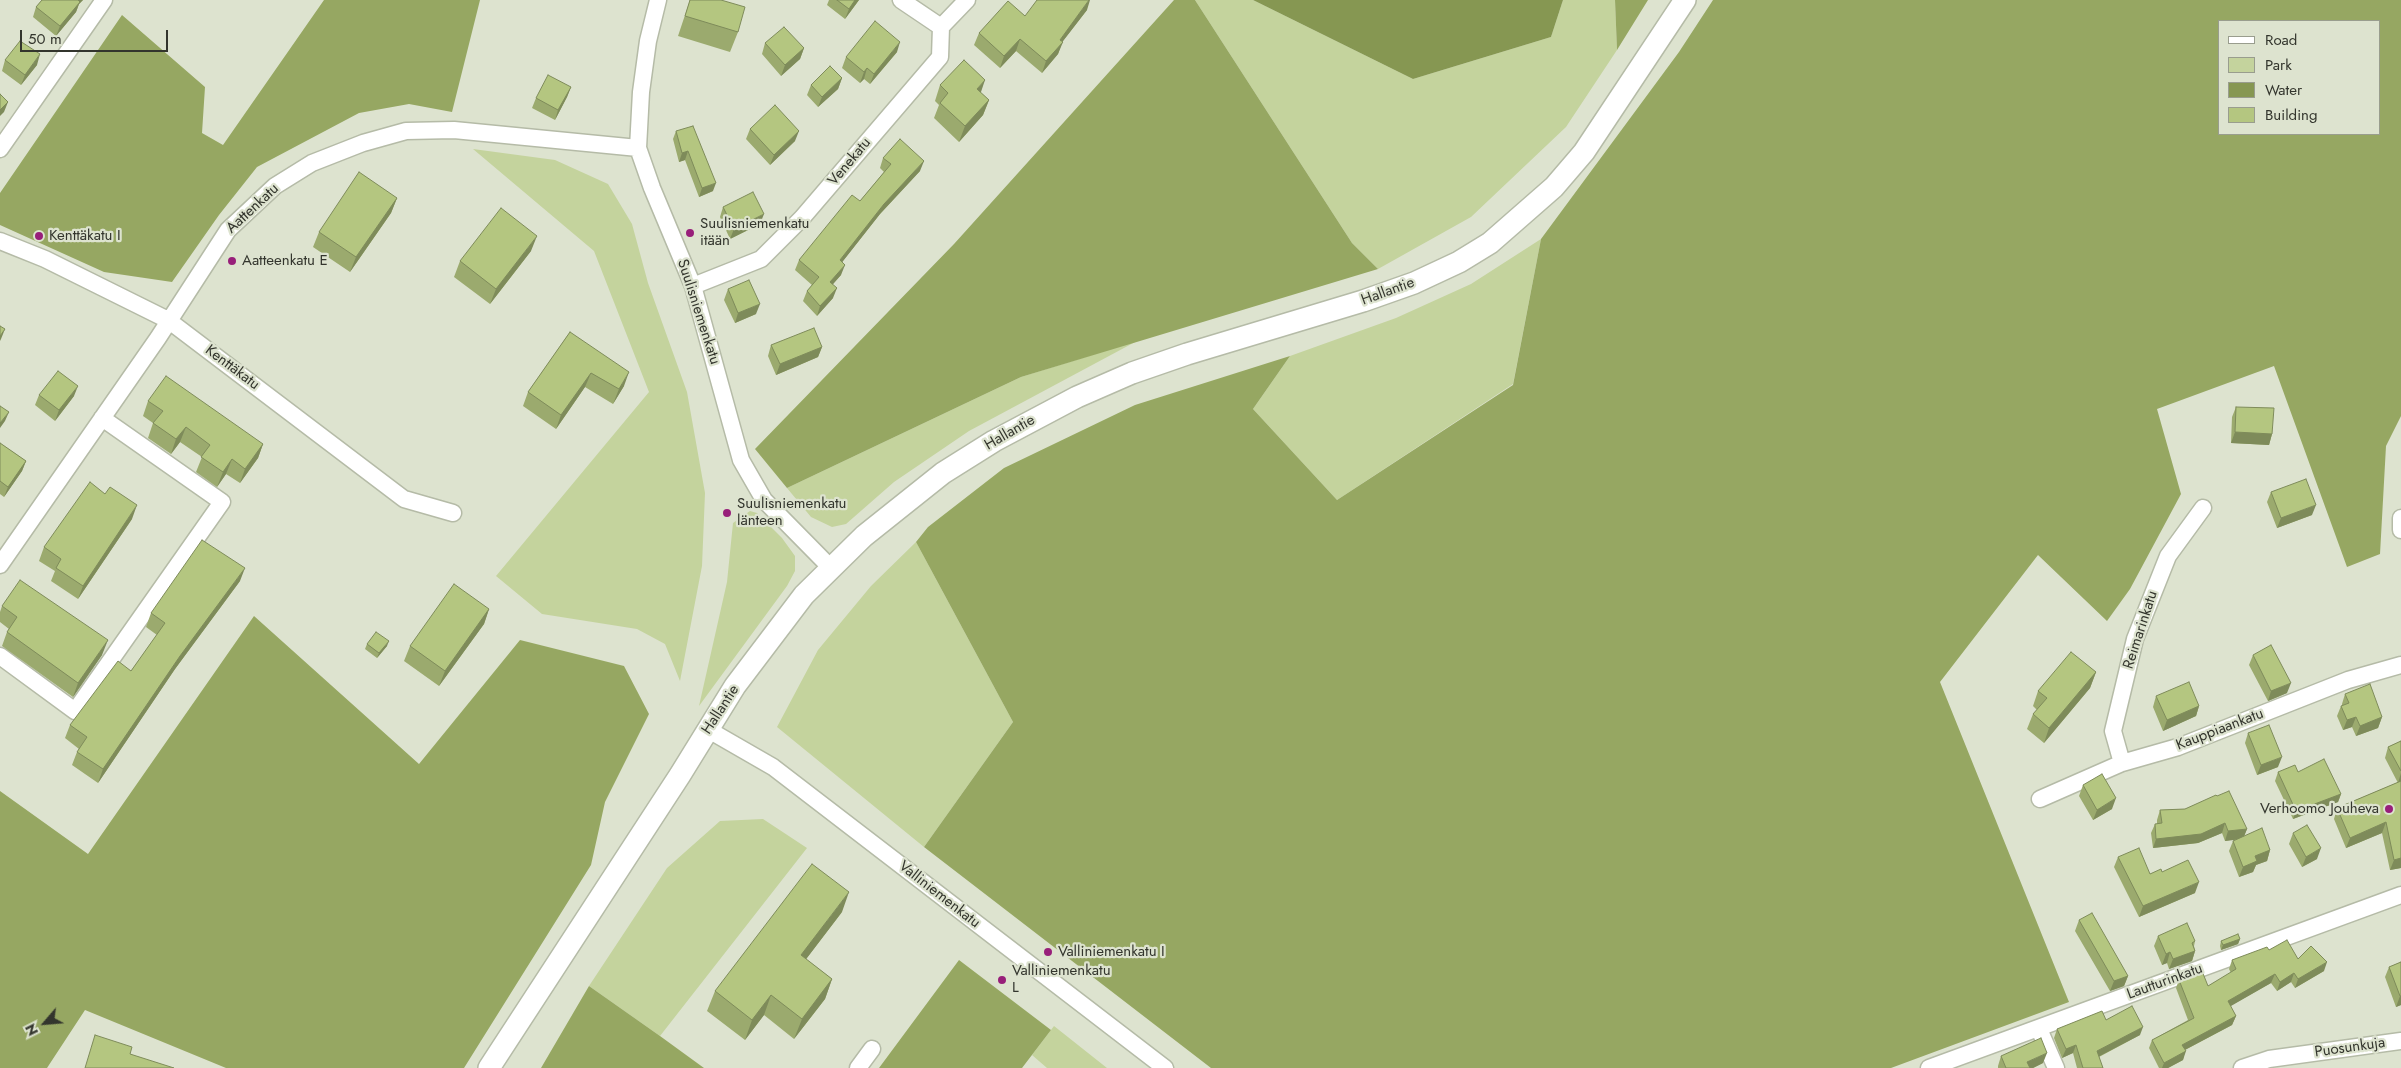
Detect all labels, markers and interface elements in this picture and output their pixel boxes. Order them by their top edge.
scale bar [22,20,170,52]
legend [2218,20,2381,135]
text: 50 m [28,28,62,50]
text: Road [2265,29,2297,51]
text: Park [2265,54,2292,76]
text: Water [2265,79,2302,101]
text: Building [2265,104,2317,126]
street label: Venekatu [825,134,875,190]
street label: Aattenkatu [223,180,283,238]
place label: Suulisniemenkatu itään [700,215,809,250]
place label: Kenttäkatu I [49,227,121,245]
marker: Suulisniemenkatu itään [684,227,696,239]
marker: Kenttäkatu I [33,230,45,242]
place label: Aatteenkatu E [242,252,328,270]
marker: Aatteenkatu E [226,255,238,267]
street label: Suulisniemenkatu [673,257,723,367]
street label: Hallantie [1359,274,1417,310]
street label: Kenttäkatu [201,342,263,394]
street label: Hallantie [982,411,1038,455]
place label: Suulisniemenkatu länteen [737,495,846,530]
marker: Suulisniemenkatu länteen [721,507,733,519]
street label: Reimarinkatu [2120,589,2162,671]
street label: Hallantie [698,682,744,738]
street label: Kauppiaankatu [2174,705,2266,755]
place label: Verhoomo Jouheva [2260,800,2379,818]
marker: Verhoomo Jouheva [2383,803,2395,815]
street label: Valliniemenkatu [895,858,983,932]
place label: Valliniemenkatu I [1058,943,1165,961]
marker: Valliniemenkatu I [1042,946,1054,958]
street label: Lautturinkatu [2125,960,2205,1004]
place label: Valliniemenkatu L [1012,962,1111,997]
marker: Valliniemenkatu L [996,974,1008,986]
north arrow [20,998,70,1048]
text: N [20,1020,43,1039]
street label: Puosunkuja [2314,1034,2386,1062]

